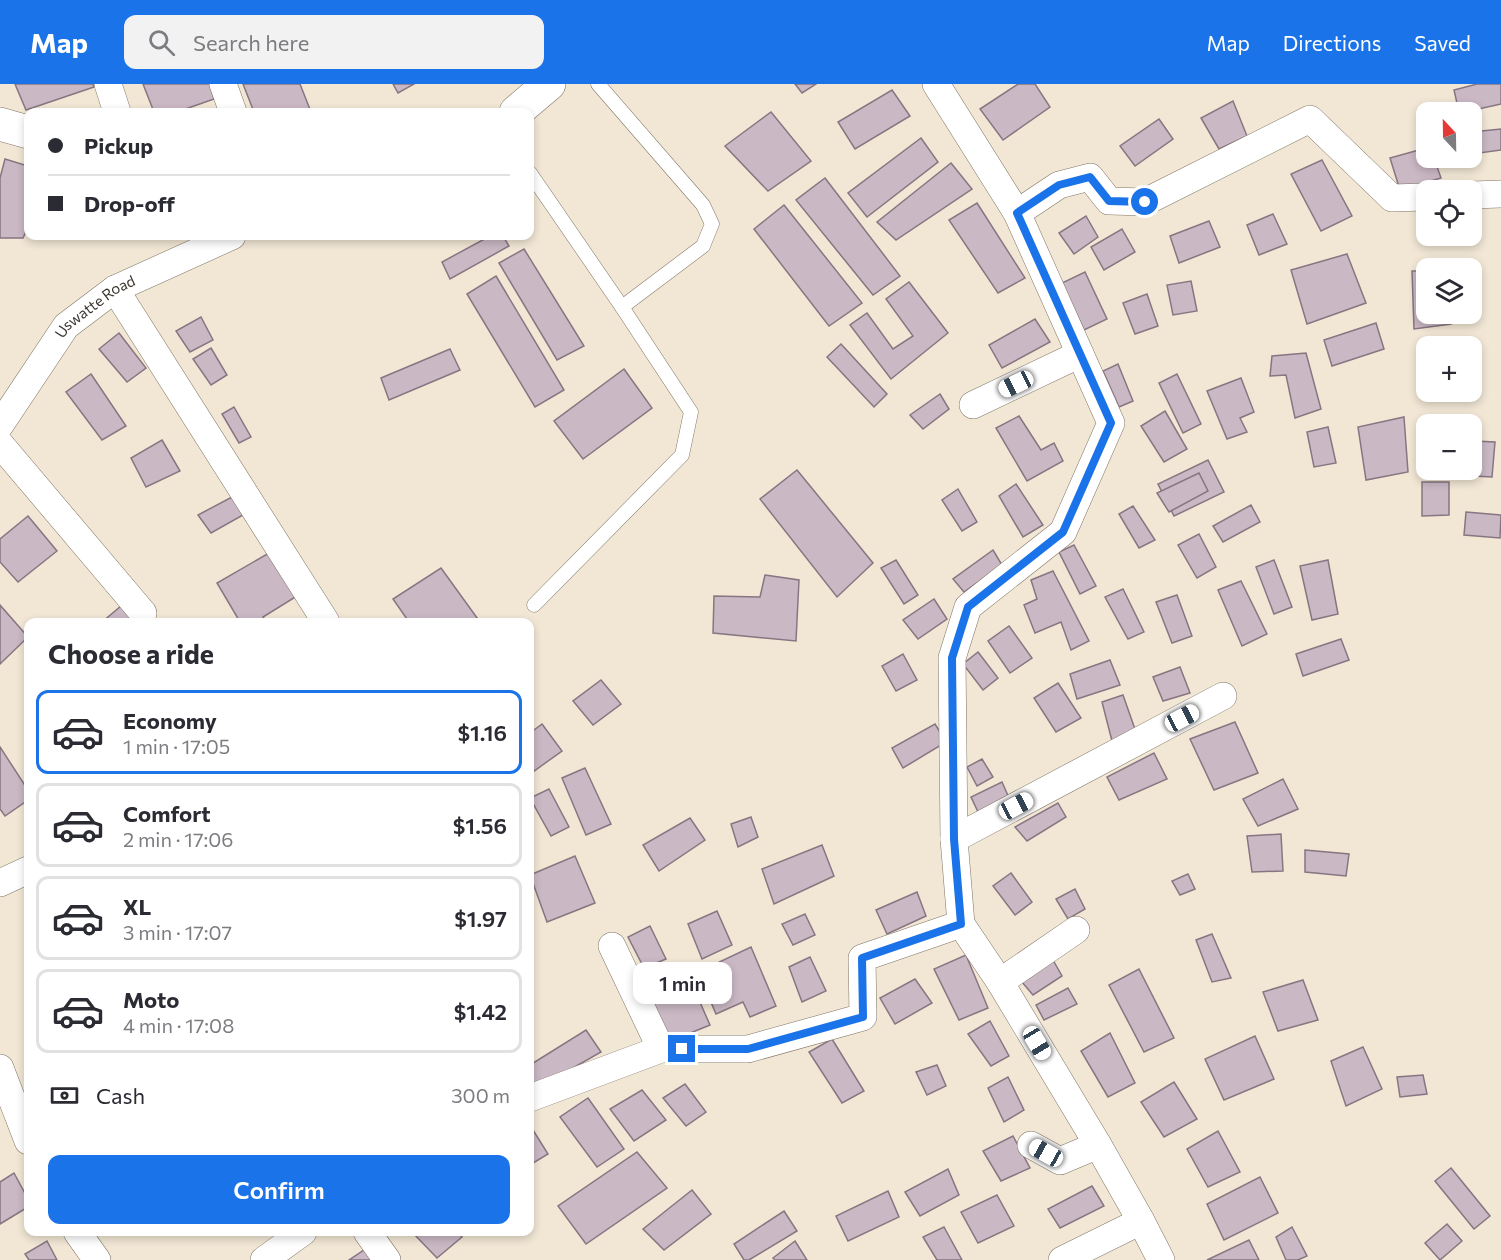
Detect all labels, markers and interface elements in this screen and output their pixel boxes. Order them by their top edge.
search box [124,15,544,69]
text: Map [30,25,88,59]
icon: search [145,26,178,59]
text: Search here [193,29,309,56]
text: Map [1207,30,1250,55]
text: Directions [1283,30,1381,55]
text: Saved [1414,30,1471,55]
north arrow [1416,102,1482,168]
map controls [1416,102,1482,480]
text: Pickup [84,132,153,159]
button: locate [1416,180,1482,246]
route start [1131,188,1158,215]
text: Drop-off [84,190,175,217]
button: layers [1416,258,1482,324]
street label: Uswatte Road [51,271,138,341]
button: + [1416,336,1482,402]
car [996,368,1036,400]
button: − [1416,414,1482,480]
text: Choose a ride [48,637,214,670]
car [1162,702,1202,734]
icon: car [51,705,105,759]
text: Economy [123,707,217,734]
text: $1.16 [457,719,507,746]
text: 1 min · 17:05 [123,734,230,758]
car [996,790,1036,822]
icon: car [51,798,105,852]
text: Comfort [123,800,211,827]
text: $1.56 [453,812,507,839]
text: 2 min · 17:06 [123,827,233,851]
icon: car [51,891,105,945]
text: XL [123,893,151,920]
text: $1.97 [454,905,507,932]
text: 3 min · 17:07 [123,920,232,944]
callout: 1 min [632,962,732,1004]
text: 1 min [659,971,706,995]
icon: car [51,984,105,1038]
text: Moto [123,986,179,1013]
text: $1.42 [454,998,507,1025]
text: 4 min · 17:08 [123,1013,234,1037]
car [1020,1023,1054,1063]
route end [668,1035,695,1062]
icon: cash [48,1079,81,1112]
text: Cash [96,1082,145,1109]
text: 300 m [451,1083,510,1107]
car [1026,1136,1066,1170]
button: Confirm [48,1155,510,1224]

